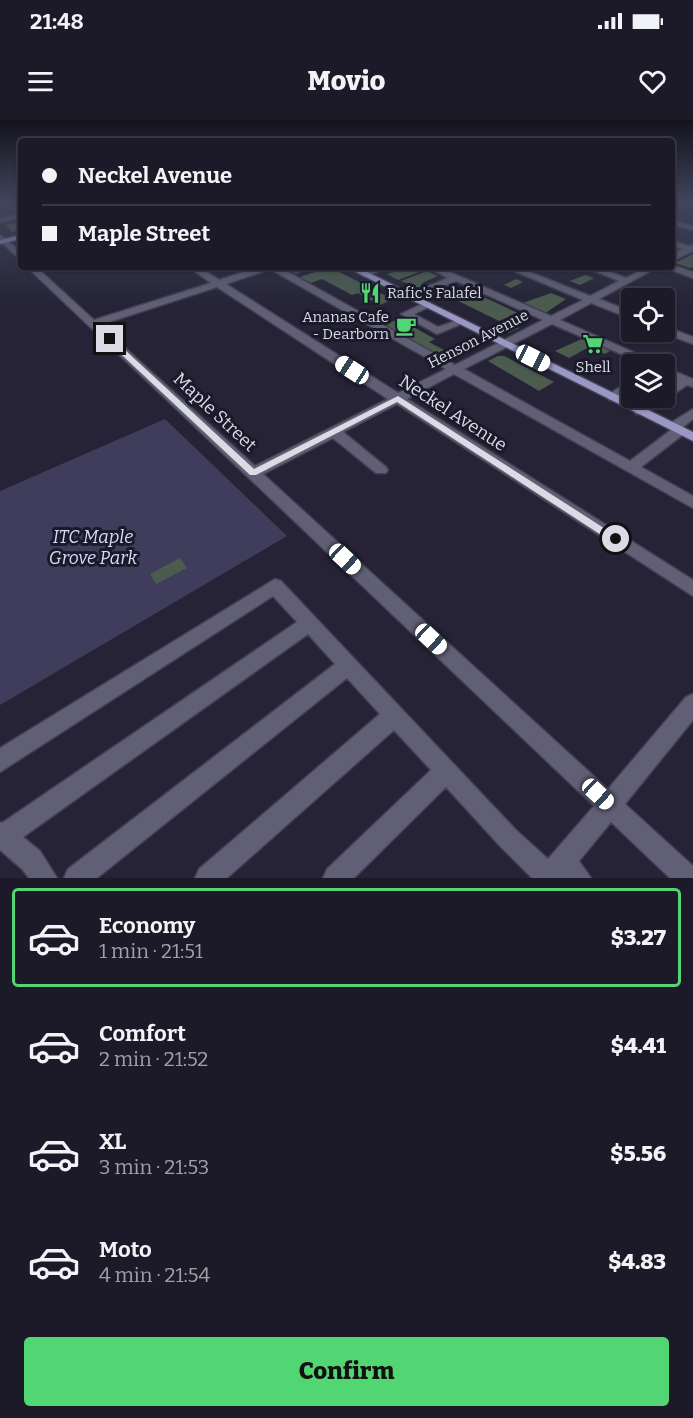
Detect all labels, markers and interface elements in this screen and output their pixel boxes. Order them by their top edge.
text: 21:48 [30,8,84,35]
icon: menu [24,65,57,98]
text: Movio [308,65,385,97]
icon: heart [636,65,669,98]
text: Neckel Avenue [78,162,232,189]
text: Maple Street [78,220,210,247]
restaurant icon: Rafic's Falafel [358,281,382,305]
place label: Rafic's Falafel [387,284,482,302]
map controls [621,288,675,408]
button: locate [621,288,675,342]
street label: Henson Avenue [425,306,531,372]
place label: Ananas Cafe - Dearborn [302,308,389,343]
cafe icon: Ananas Cafe - Dearborn [394,314,418,338]
route end [96,325,123,352]
supermarket icon: Shell [581,332,605,356]
car [513,342,553,374]
car [332,353,372,387]
button: layers [621,354,675,408]
place label: Shell [575,358,611,376]
street label: Maple Street [169,368,262,456]
street label: Neckel Avenue [395,370,511,456]
route start [602,525,629,552]
park label: ITC Maple Grove Park [49,526,137,569]
car [326,540,364,578]
car [412,620,450,658]
car [579,775,617,813]
icon: car [27,911,81,965]
text: Economy [99,912,195,939]
text: $3.27 [611,924,666,951]
text: 1 min · 21:51 [99,939,203,963]
icon: car [27,1019,81,1073]
text: Comfort [99,1020,186,1047]
text: $4.41 [611,1032,666,1059]
text: 2 min · 21:52 [99,1047,208,1071]
icon: car [27,1127,81,1181]
text: XL [99,1128,126,1155]
text: $5.56 [610,1140,666,1167]
text: 3 min · 21:53 [99,1155,209,1179]
icon: car [27,1235,81,1289]
text: Moto [99,1236,152,1263]
text: $4.83 [608,1248,666,1275]
text: 4 min · 21:54 [99,1263,210,1287]
button: Confirm [24,1337,669,1406]

